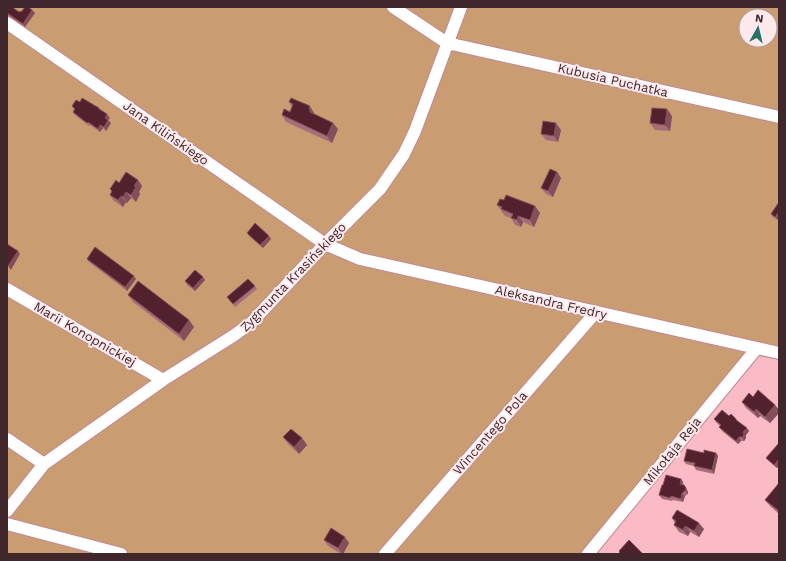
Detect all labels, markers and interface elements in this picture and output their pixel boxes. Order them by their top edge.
north arrow [738,8,778,48]
text: N [754,12,764,26]
street label: Kubusia Puchatka [556,60,670,100]
street label: Jana Kilińskiego [120,98,212,168]
street label: Zygmunta Krasińskiego [237,219,349,335]
street label: Aleksandra Fredry [494,282,609,322]
street label: Marii Konopnickiej [31,299,139,369]
street label: Wincentego Pola [450,388,531,478]
street label: Mikołaja Reja [640,413,704,488]

